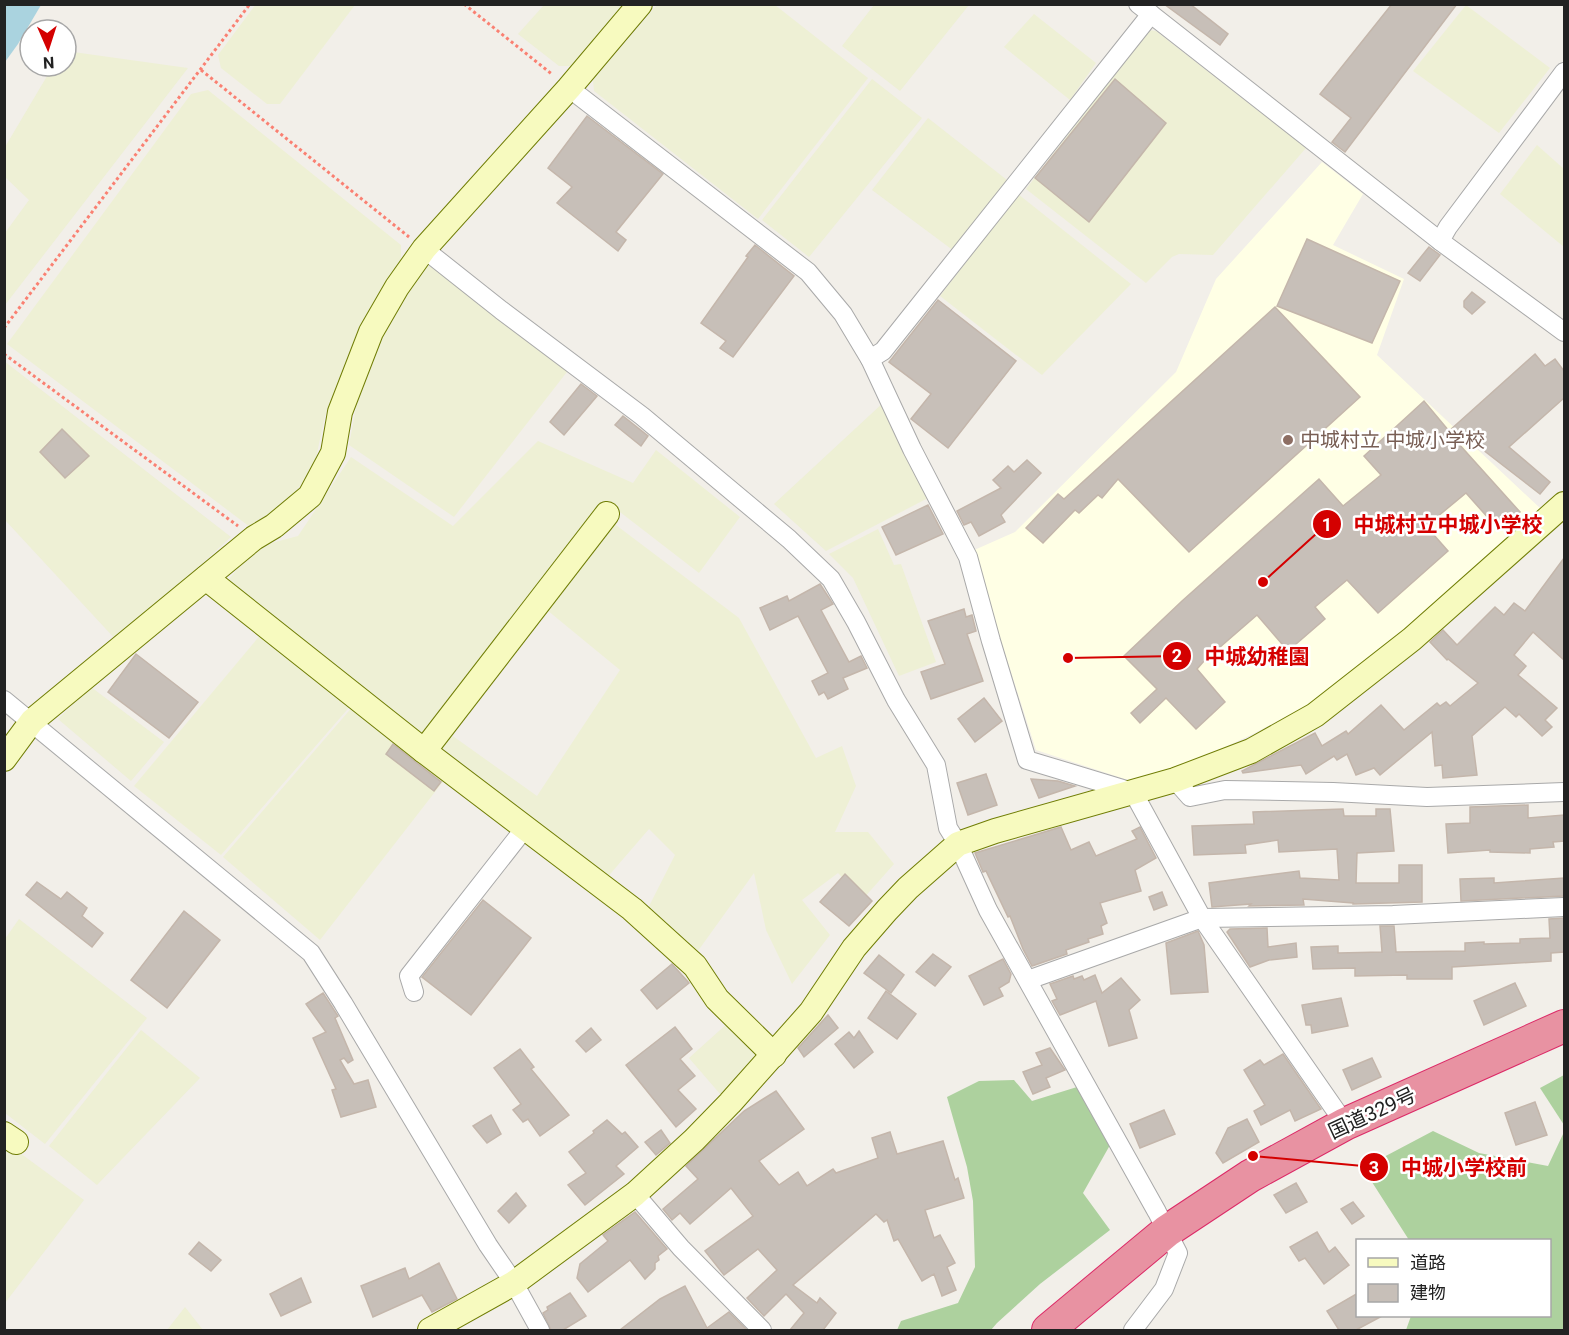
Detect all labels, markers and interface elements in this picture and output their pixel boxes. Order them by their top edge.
north arrow [18,18,78,78]
text: N [43,53,55,72]
place label: 中城村立 中城小学校 [1300,428,1485,452]
marker: 中城村立 中城小学校 [1281,433,1295,447]
callout: 中城村立中城小学校 [1312,505,1555,544]
text: 中城村立中城小学校 [1354,513,1543,537]
text: 1 [1322,514,1332,535]
callout: 中城幼稚園 [1162,637,1321,676]
text: 2 [1172,645,1182,666]
text: 中城幼稚園 [1205,645,1310,669]
street label: 国道329号 [1324,1082,1420,1144]
callout: 中城小学校前 [1359,1148,1539,1187]
text: 中城小学校前 [1401,1156,1527,1180]
text: 3 [1369,1157,1379,1178]
legend [1356,1239,1551,1317]
text: 道路 [1410,1252,1446,1273]
text: 建物 [1410,1282,1446,1303]

